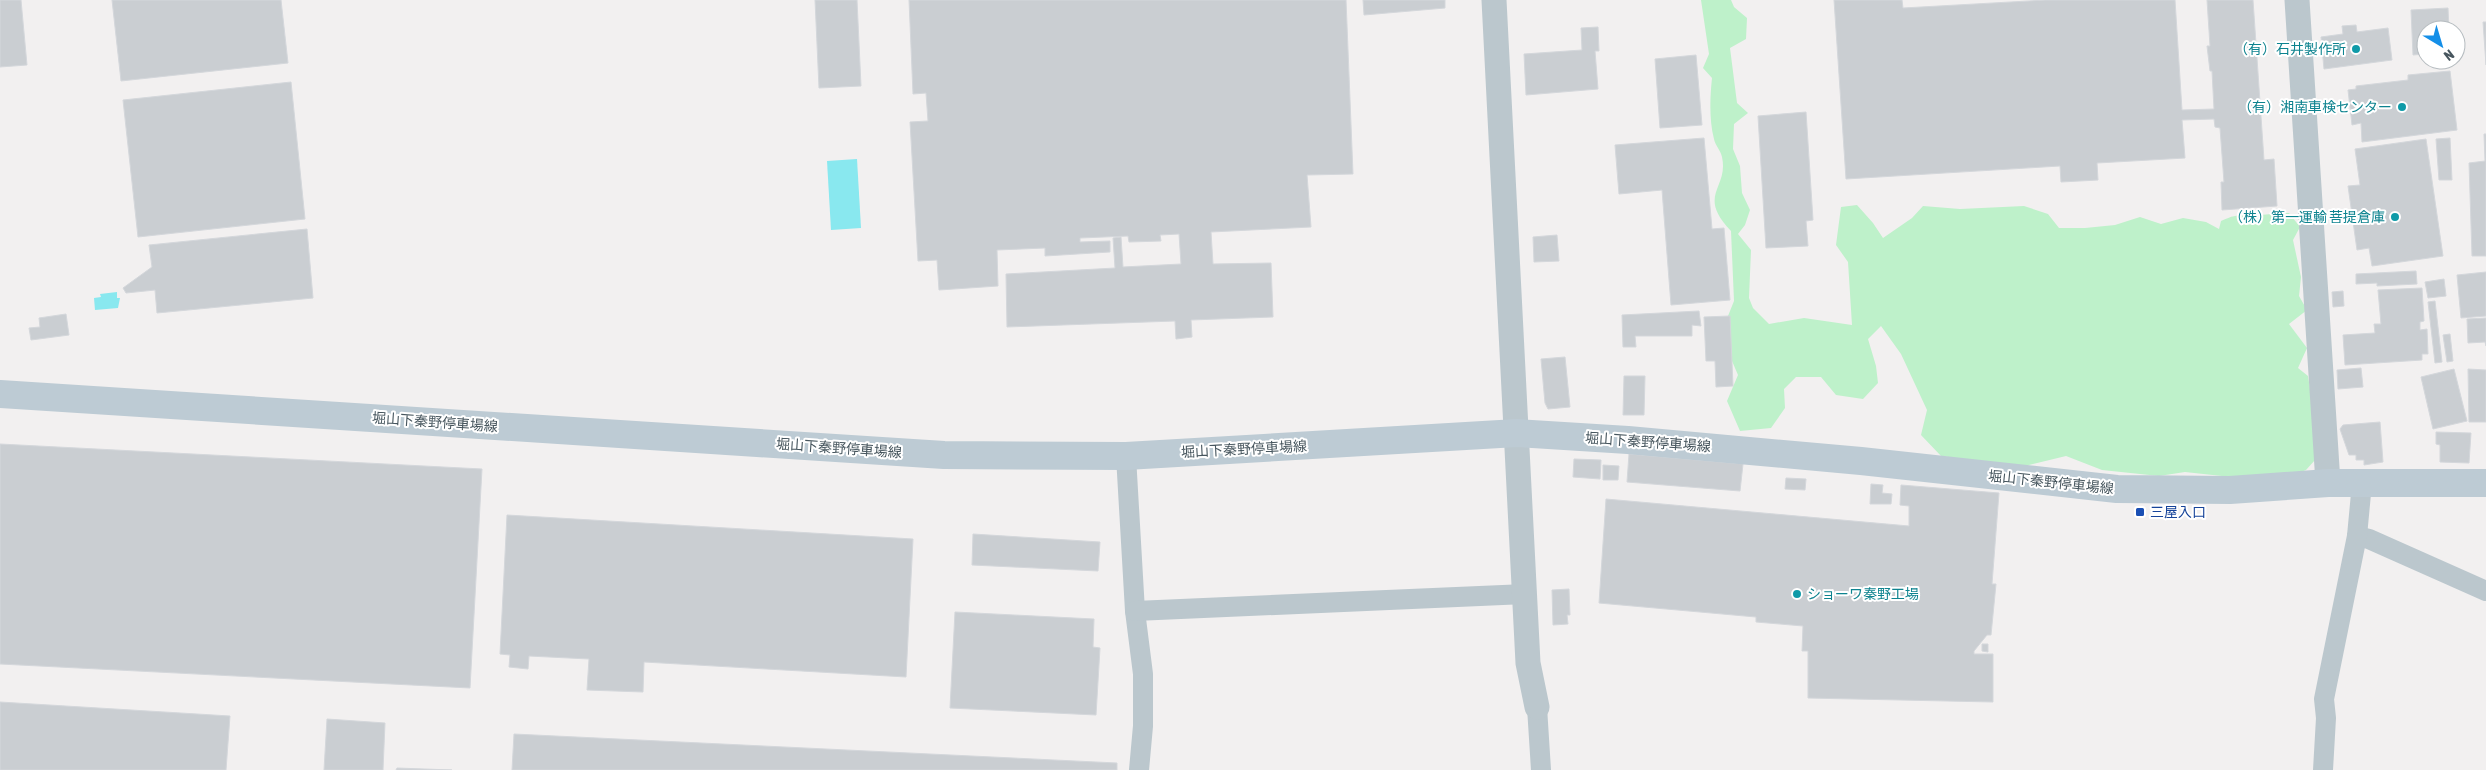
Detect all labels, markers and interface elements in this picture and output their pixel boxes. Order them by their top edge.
north arrow [2416,20,2466,70]
place label: （有）石井製作所 [2234,41,2346,57]
marker: （有）石井製作所 [2350,43,2362,55]
text: N [2441,46,2457,64]
place label: （有）湘南車検センター [2238,99,2392,115]
marker: （有）湘南車検センター [2396,101,2408,113]
place label: （株）第一運輸 菩提倉庫 [2229,209,2385,225]
marker: （株）第一運輸 菩提倉庫 [2389,211,2401,223]
street label: 堀山下秦野停車場線 [372,410,498,434]
street label: 堀山下秦野停車場線 [1585,430,1711,454]
street label: 堀山下秦野停車場線 [776,436,902,460]
street label: 堀山下秦野停車場線 [1181,438,1307,460]
street label: 堀山下秦野停車場線 [1988,467,2114,497]
place label: 三屋入口 [2150,504,2206,520]
marker: 三屋入口 [2134,506,2146,518]
place label: ショーワ秦野工場 [1807,586,1919,602]
marker: ショーワ秦野工場 [1791,588,1803,600]

